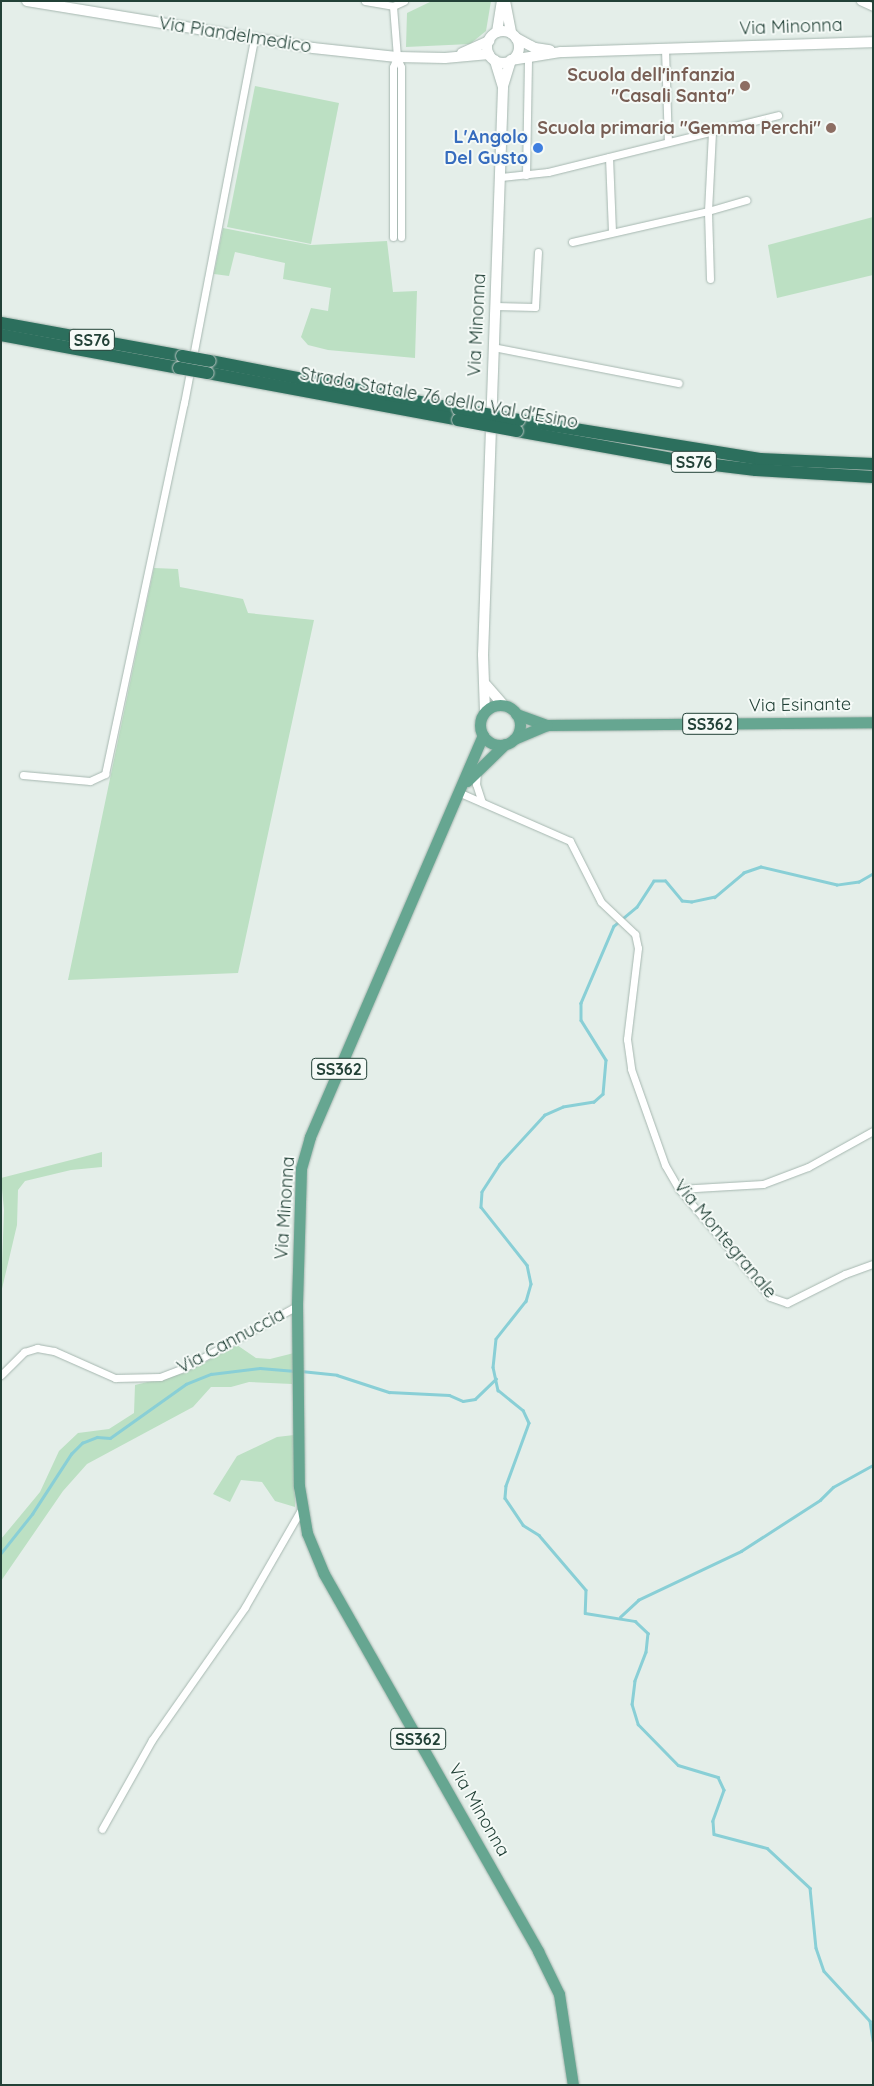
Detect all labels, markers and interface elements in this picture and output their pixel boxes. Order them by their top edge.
street label: Via Piandelmedico [157,12,313,58]
street label: Via Minonna [739,14,843,40]
place label: Scuola dell'infanzia "Casali Santa" [567,65,735,108]
marker: Scuola dell'infanzia "Casali Santa" [739,80,751,92]
place label: Scuola primaria "Gemma Perchi" [537,117,821,139]
marker: Scuola primaria "Gemma Perchi" [825,122,837,134]
place label: L'Angolo Del Gusto [444,127,528,170]
marker: L'Angolo Del Gusto [532,142,544,154]
street label: Via Minonna [464,273,490,377]
road number: SS76 [68,326,116,354]
street label: Strada Statale 76 della Val d'Esino [298,363,580,433]
road number: SS76 [670,448,718,476]
street label: Via Esinante [749,693,851,717]
road number: SS362 [681,711,739,738]
road number: SS362 [310,1056,368,1082]
street label: Via Minonna [271,1156,299,1260]
street label: Via Montegranale [669,1175,781,1303]
street label: Via Cannuccia [173,1304,289,1378]
road number: SS362 [389,1726,447,1752]
street label: Via Minonna [444,1760,514,1860]

